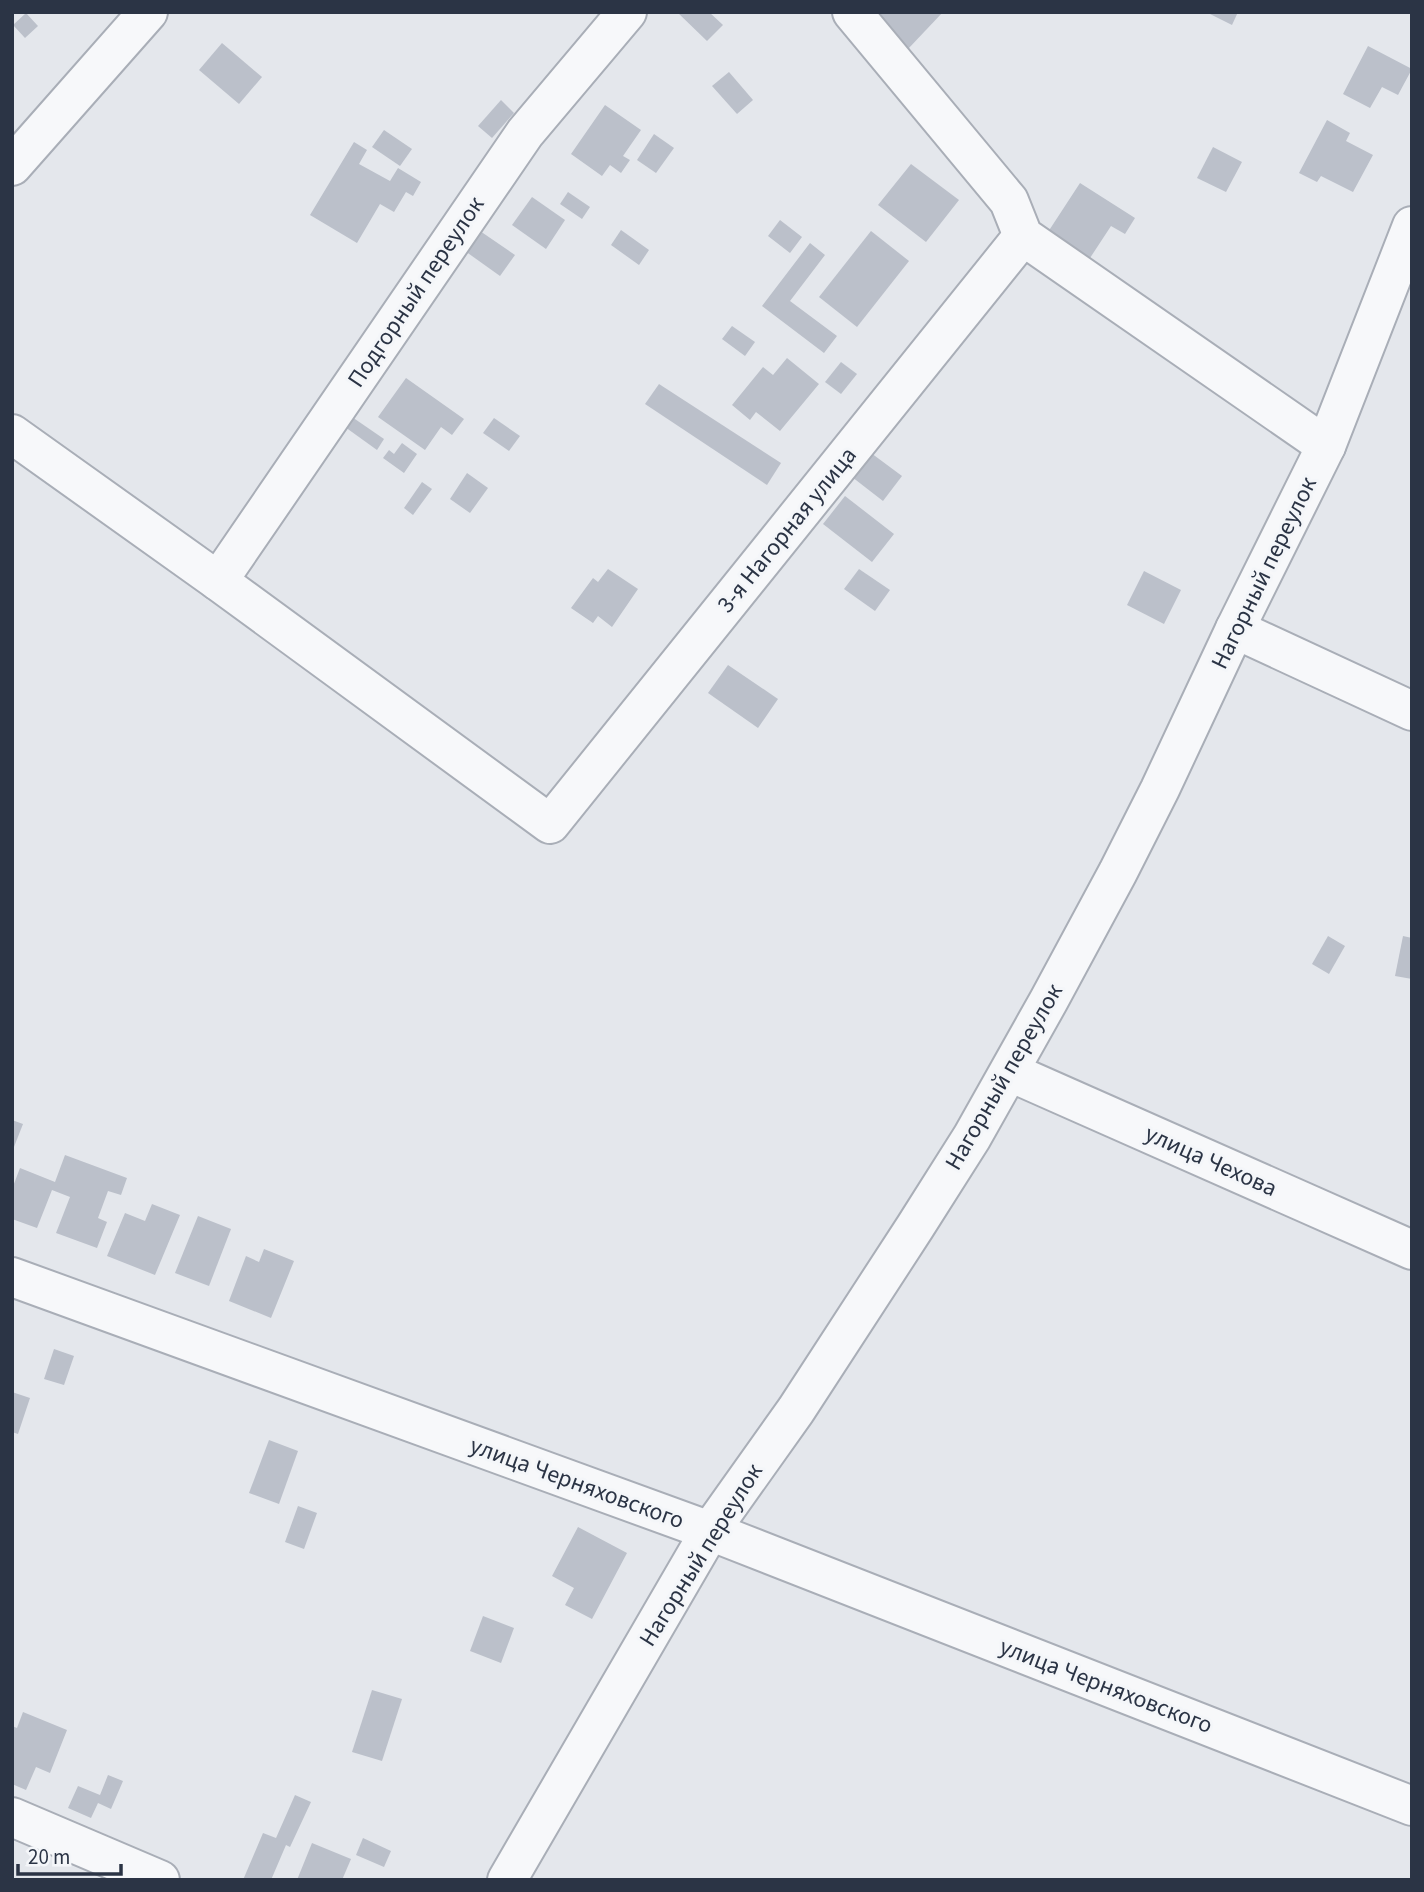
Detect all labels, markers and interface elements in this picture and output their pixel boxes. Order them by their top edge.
street label: Подгорный переулок [339,189,493,395]
street label: 3-я Нагорная улица [709,439,865,621]
street label: Нагорный переулок [1202,471,1326,675]
street label: Нагорный переулок [936,977,1072,1177]
street label: улица Чехова [1139,1116,1283,1206]
street label: улица Черняховского [465,1428,689,1538]
street label: Нагорный переулок [630,1457,772,1653]
street label: улица Черняховского [994,1629,1218,1743]
scale bar [18,1832,121,1876]
text: 20 m [28,1842,70,1872]

